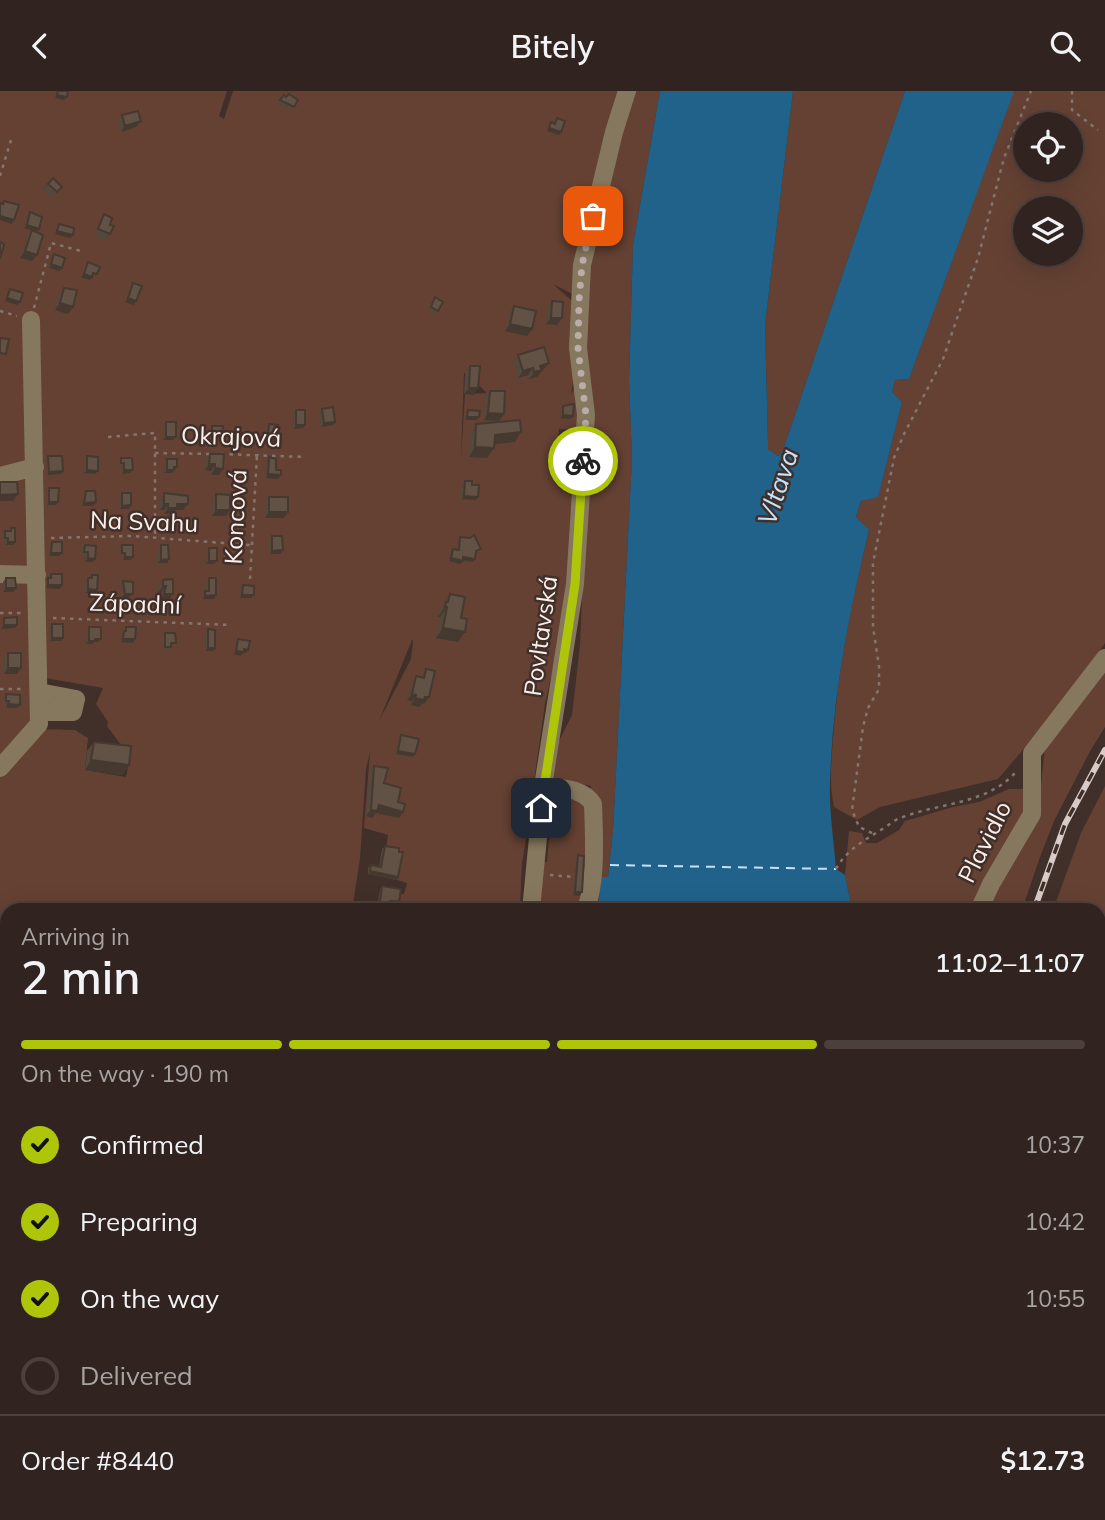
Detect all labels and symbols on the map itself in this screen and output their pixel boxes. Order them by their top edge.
pin [563,186,623,246]
street label: Okrajová [180,419,282,453]
courier [548,426,618,496]
water label: Vltava [750,445,805,529]
street label: Koncová [218,469,252,565]
street label: Na Svahu [89,504,199,538]
street label: Povltavská [517,574,563,698]
street label: Západní [89,586,183,620]
pin [511,778,571,838]
street label: Plavidlo [951,796,1017,888]

